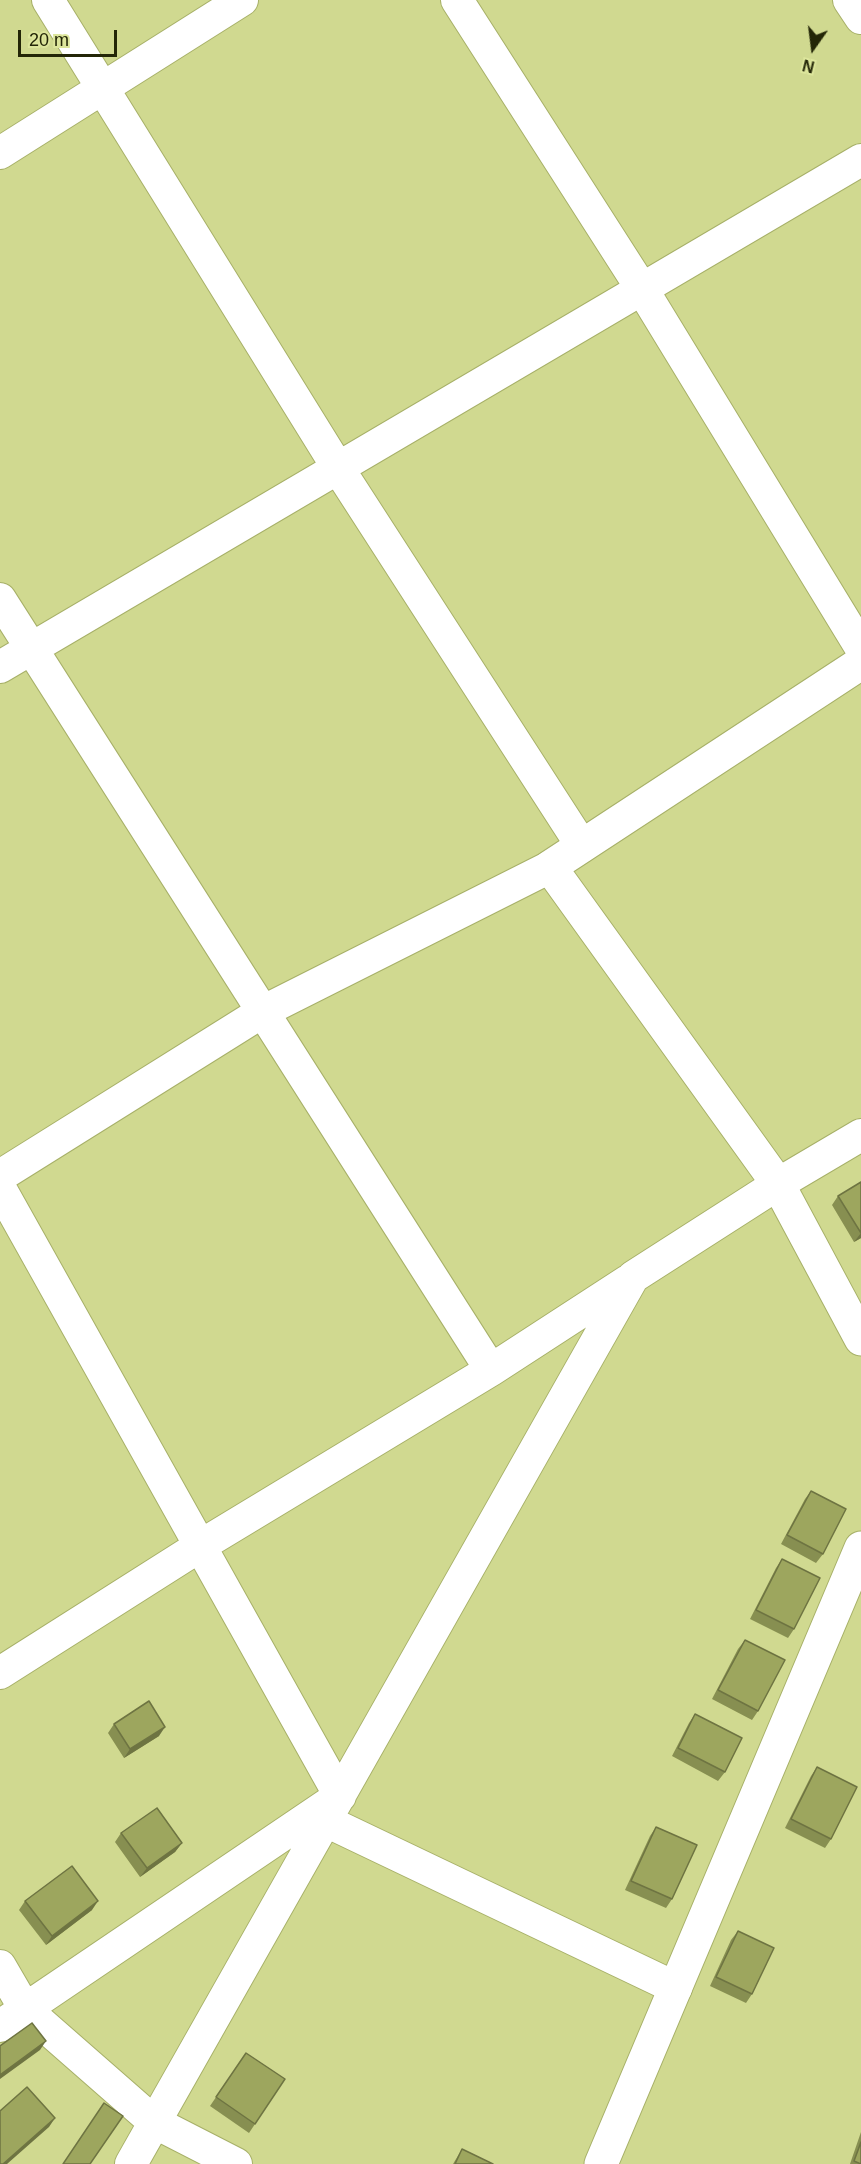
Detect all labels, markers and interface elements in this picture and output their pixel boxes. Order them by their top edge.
scale bar [21,18,120,56]
north arrow [783,18,843,78]
text: 20 m [29,30,69,50]
text: N [801,56,816,76]

